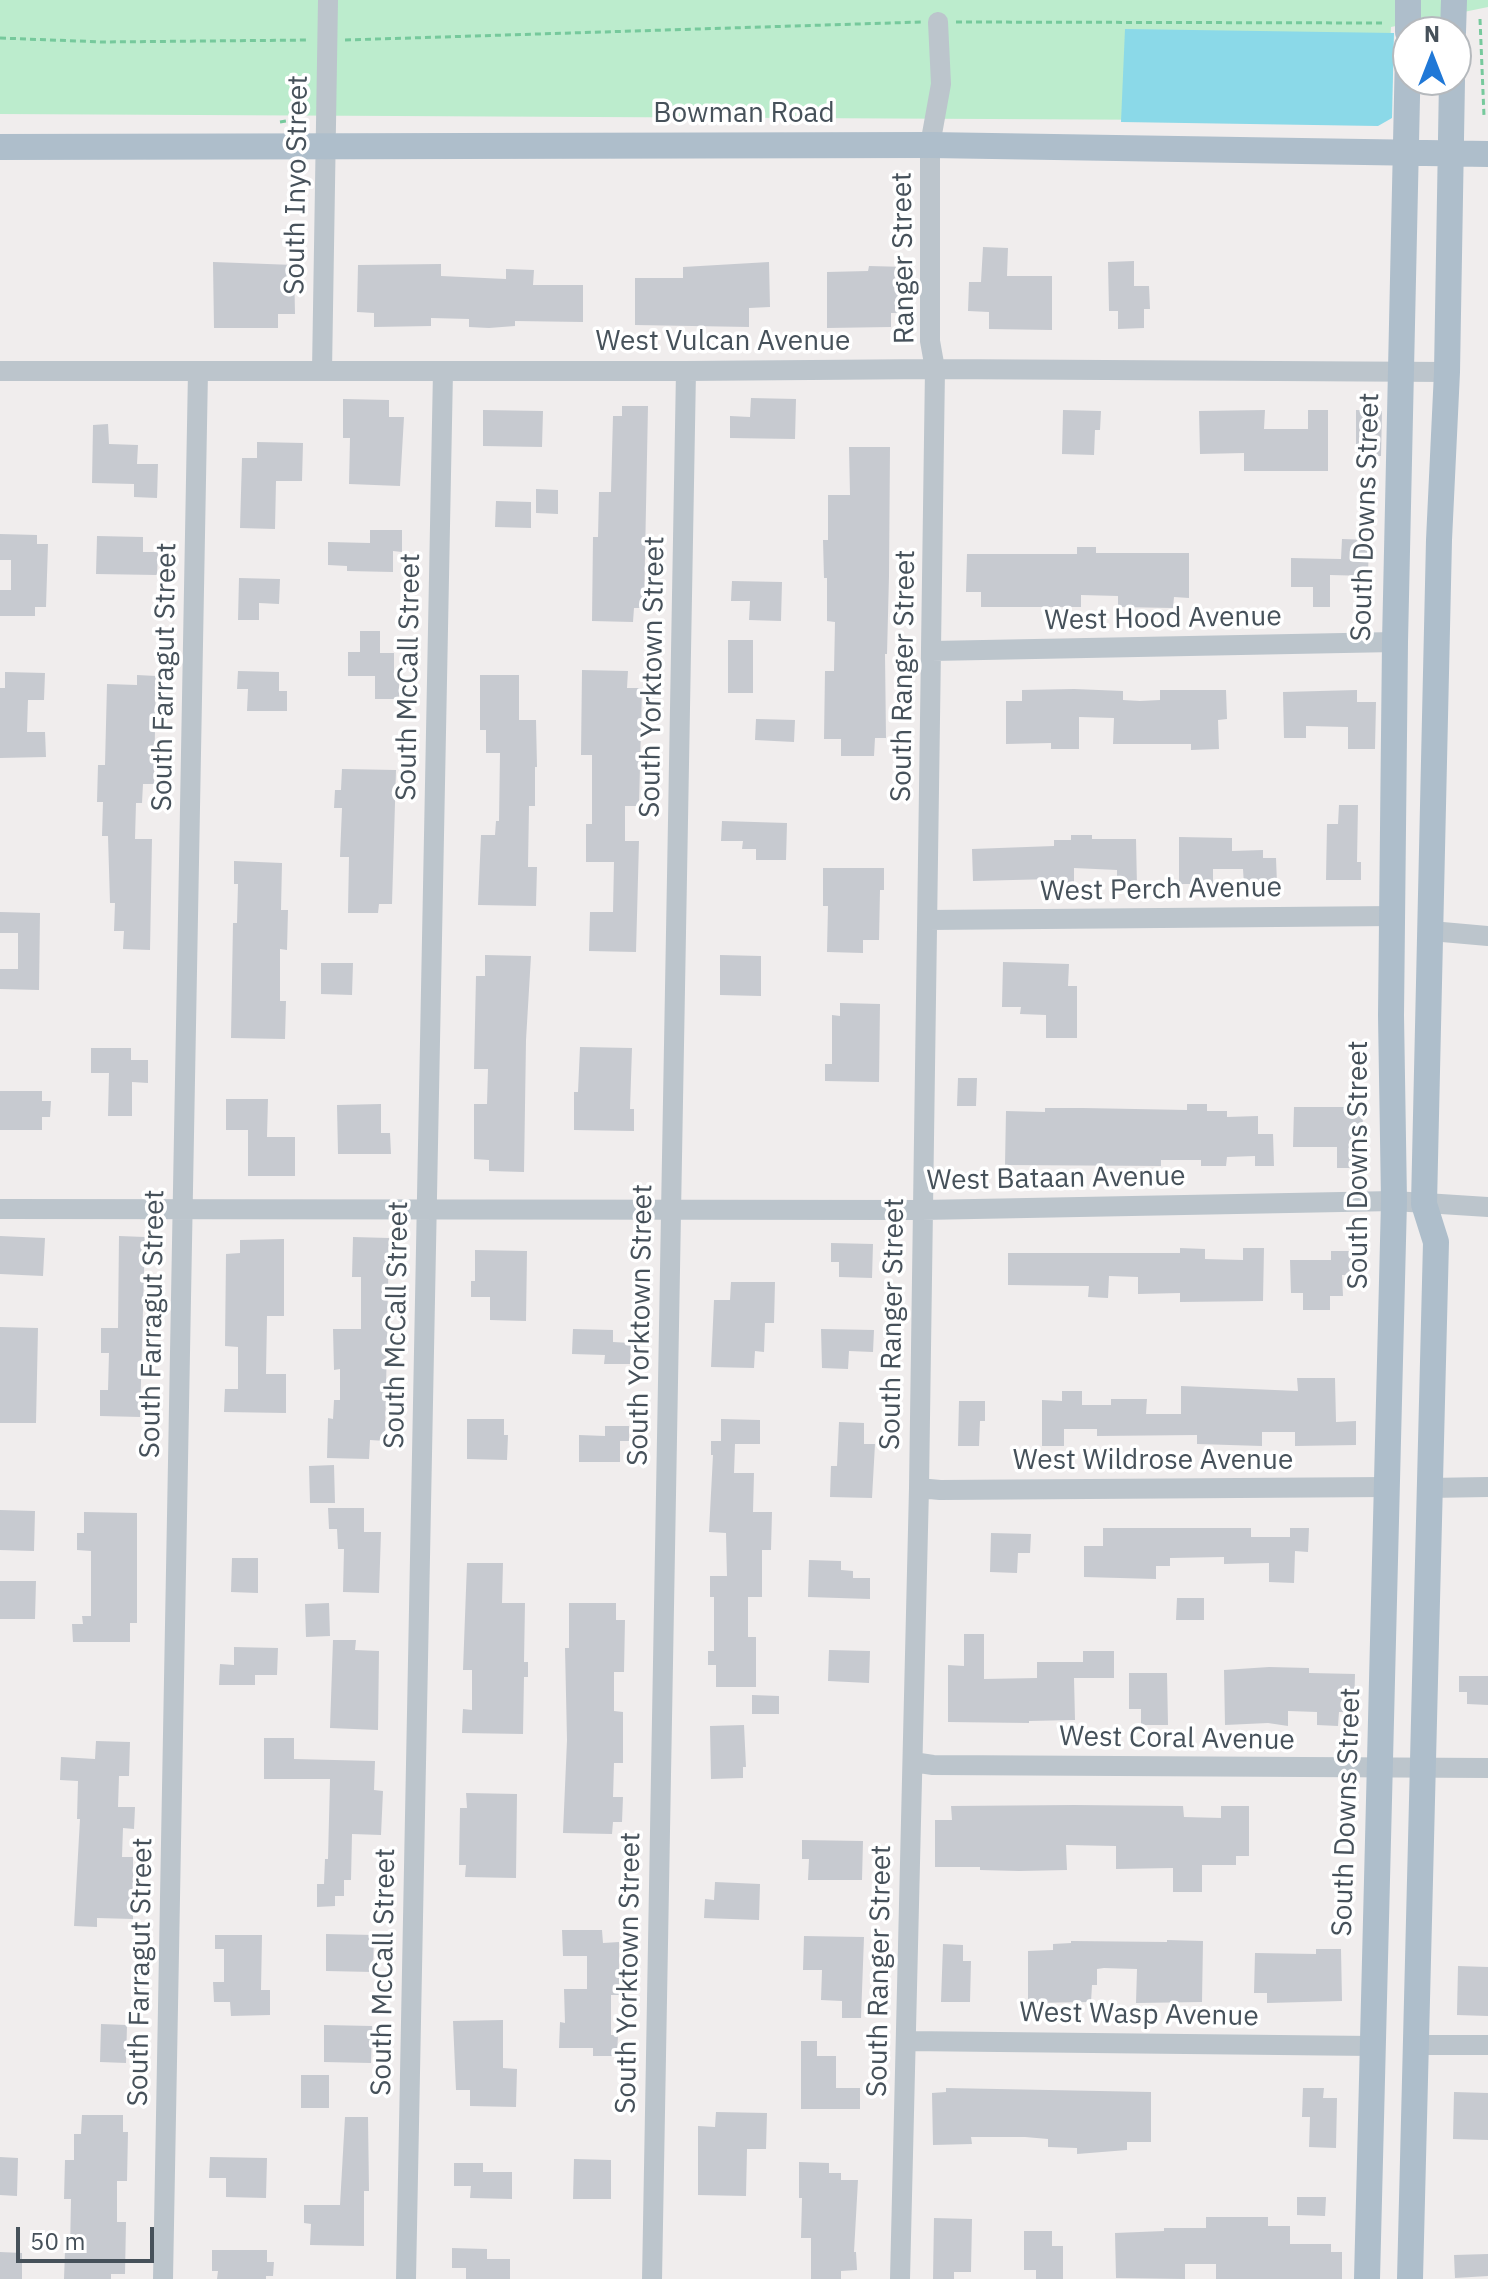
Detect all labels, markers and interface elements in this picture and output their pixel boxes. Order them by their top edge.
north arrow [1392,16,1472,96]
text: N [1424,19,1440,48]
street label: South Inyo Street [278,75,316,295]
street label: Bowman Road [653,97,835,131]
street label: Ranger Street [886,172,922,344]
street label: West Vulcan Avenue [596,325,850,359]
street label: South Downs Street [1345,392,1387,642]
street label: South Yorktown Street [634,536,672,818]
street label: South Farragut Street [146,542,184,812]
street label: South Ranger Street [885,550,923,802]
street label: South McCall Street [390,553,428,801]
street label: West Hood Avenue [1044,600,1282,638]
street label: West Perch Avenue [1040,871,1282,909]
street label: South Downs Street [1342,1041,1376,1289]
street label: West Bataan Avenue [926,1160,1186,1198]
street label: South Yorktown Street [622,1184,660,1466]
street label: South Farragut Street [134,1189,172,1459]
street label: South Ranger Street [874,1198,912,1450]
street label: South McCall Street [378,1201,416,1449]
street label: West Wildrose Avenue [1013,1444,1293,1478]
street label: South Downs Street [1326,1687,1368,1937]
street label: West Coral Avenue [1059,1720,1295,1758]
street label: South Yorktown Street [610,1832,648,2114]
street label: South Farragut Street [122,1837,160,2107]
street label: South Ranger Street [861,1845,899,2097]
street label: South McCall Street [365,1848,403,2096]
street label: West Wasp Avenue [1019,1996,1259,2034]
scale bar [20,2211,158,2261]
text: 50 m [30,2225,85,2257]

